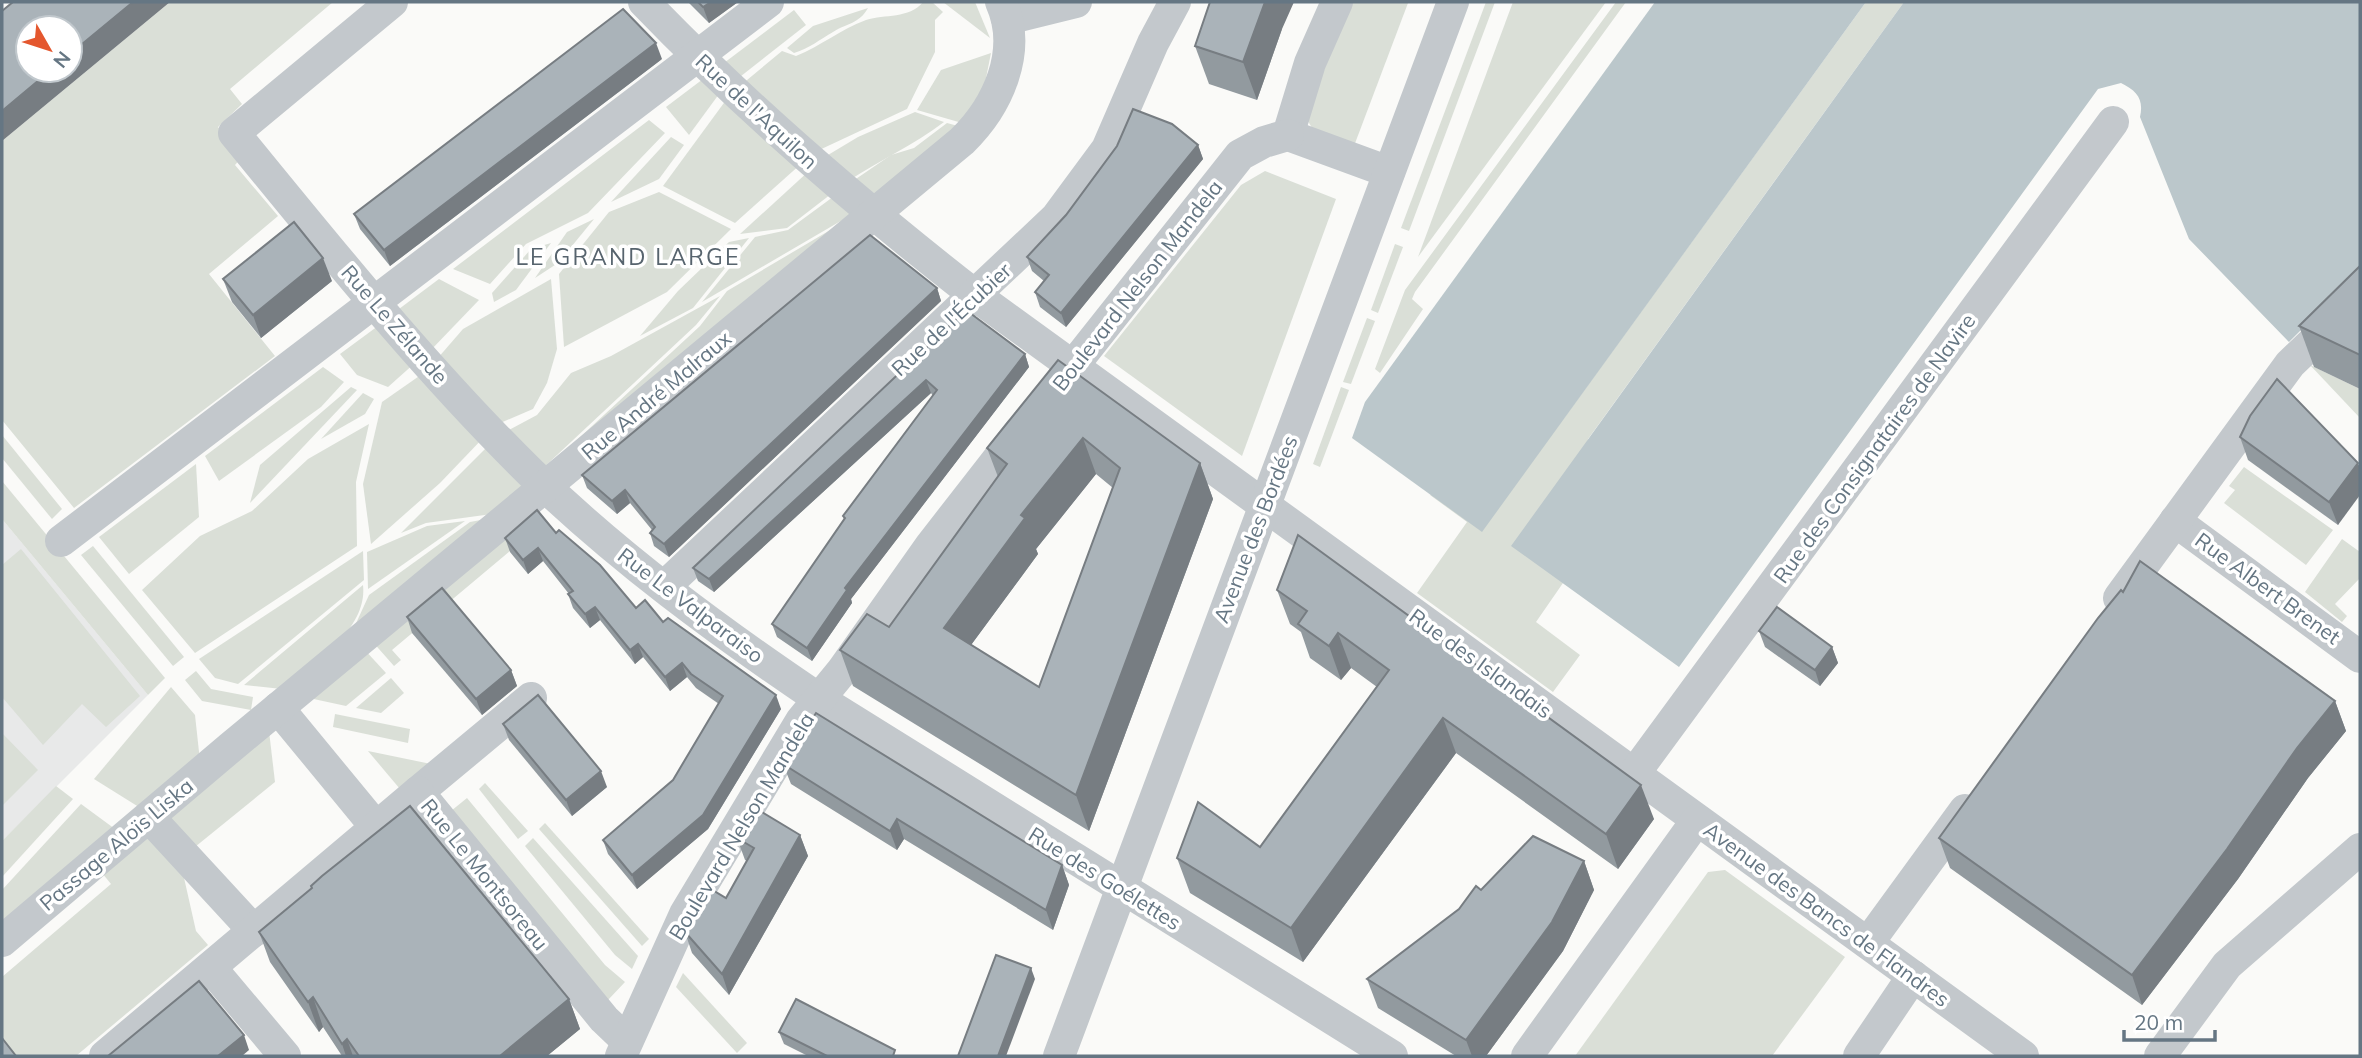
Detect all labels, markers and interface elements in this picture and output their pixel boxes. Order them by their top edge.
north arrow [14,14,84,84]
text: N [48,47,76,73]
street label: Rue de l'Aquilon [691,48,823,174]
street label: Boulevard Nelson Mandela [1047,174,1227,396]
district label: LE GRAND LARGE [516,242,740,271]
street label: Rue de l'Écubier [886,257,1016,381]
street label: Rue Le Zélande [336,259,454,389]
street label: Rue des Consignataires de Navire [1767,308,1981,588]
street label: Rue André Malraux [576,325,736,465]
street label: Avenue des Bordées [1207,432,1303,626]
street label: Rue Albert Brenet [2190,527,2346,649]
street label: Rue Le Valparaiso [613,542,769,668]
street label: Rue des Islandais [1405,603,1557,723]
street label: Boulevard Nelson Mandela [663,708,819,944]
street label: Passage Aloïs Liska [34,772,198,916]
street label: Rue Le Montsoreau [416,793,554,955]
street label: Avenue des Bancs de Flandres [1699,816,1955,1012]
street label: Rue des Goélettes [1024,821,1186,935]
scale bar [2124,998,2215,1042]
text: 20 m [2134,1009,2183,1035]

